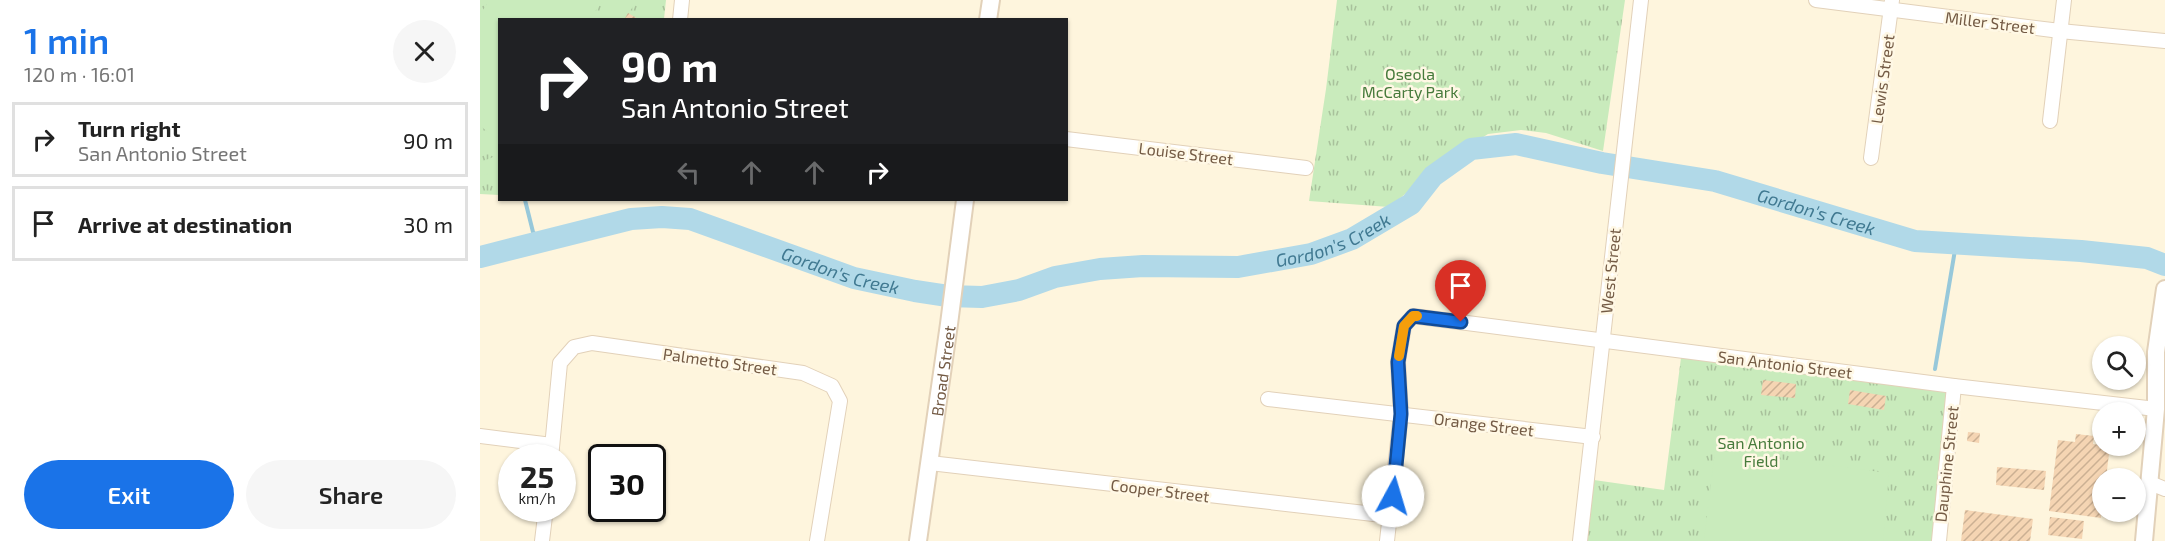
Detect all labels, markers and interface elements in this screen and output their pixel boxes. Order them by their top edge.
street label: Miller Street [1944,7,2036,37]
text: 1 min [24,18,109,61]
button: close [393,20,456,83]
street label: Lewis Street [1866,33,1898,125]
text: 90 m [621,40,718,90]
icon: right [522,42,600,120]
text: 120 m · 16:01 [24,62,135,86]
park label: Oseola McCarty Park [1362,64,1458,101]
text: San Antonio Street [621,91,849,123]
text: Turn right [78,115,180,141]
icon: right [27,123,60,156]
text: 90 m [403,127,453,153]
street label: Louise Street [1138,138,1234,168]
text: San Antonio Street [78,141,247,165]
icon: left [672,156,705,189]
icon: ahead [735,156,768,189]
icon: ahead [798,156,831,189]
icon: right [861,156,894,189]
water label: Gordon's Creek [1755,183,1878,239]
icon: arrive [27,207,60,240]
water label: Gordon's Creek [1274,208,1394,271]
text: Arrive at destination [78,211,292,237]
text: 30 m [403,211,453,237]
street label: West Street [1596,227,1624,315]
water label: Gordon's Creek [779,242,901,298]
pin [1435,260,1486,322]
icon: arrive [1444,269,1477,302]
street label: Broad Street [926,324,958,417]
map controls [2092,336,2146,522]
button: search [2092,336,2146,390]
street label: Palmetto Street [662,344,778,378]
street label: San Antonio Street [1717,346,1853,382]
button: + [2092,402,2146,456]
street label: Dauphine Street [1930,405,1962,523]
street label: Orange Street [1433,408,1535,440]
park label: San Antonio Field [1717,433,1805,470]
speed limit sign: 30 [588,444,666,522]
text: 25 [520,458,554,494]
button: Exit [24,460,234,529]
button: Share [246,460,456,529]
position arrow [1361,464,1425,528]
button: − [2092,468,2146,522]
street label: Cooper Street [1110,475,1210,505]
text: km/h [518,489,556,507]

